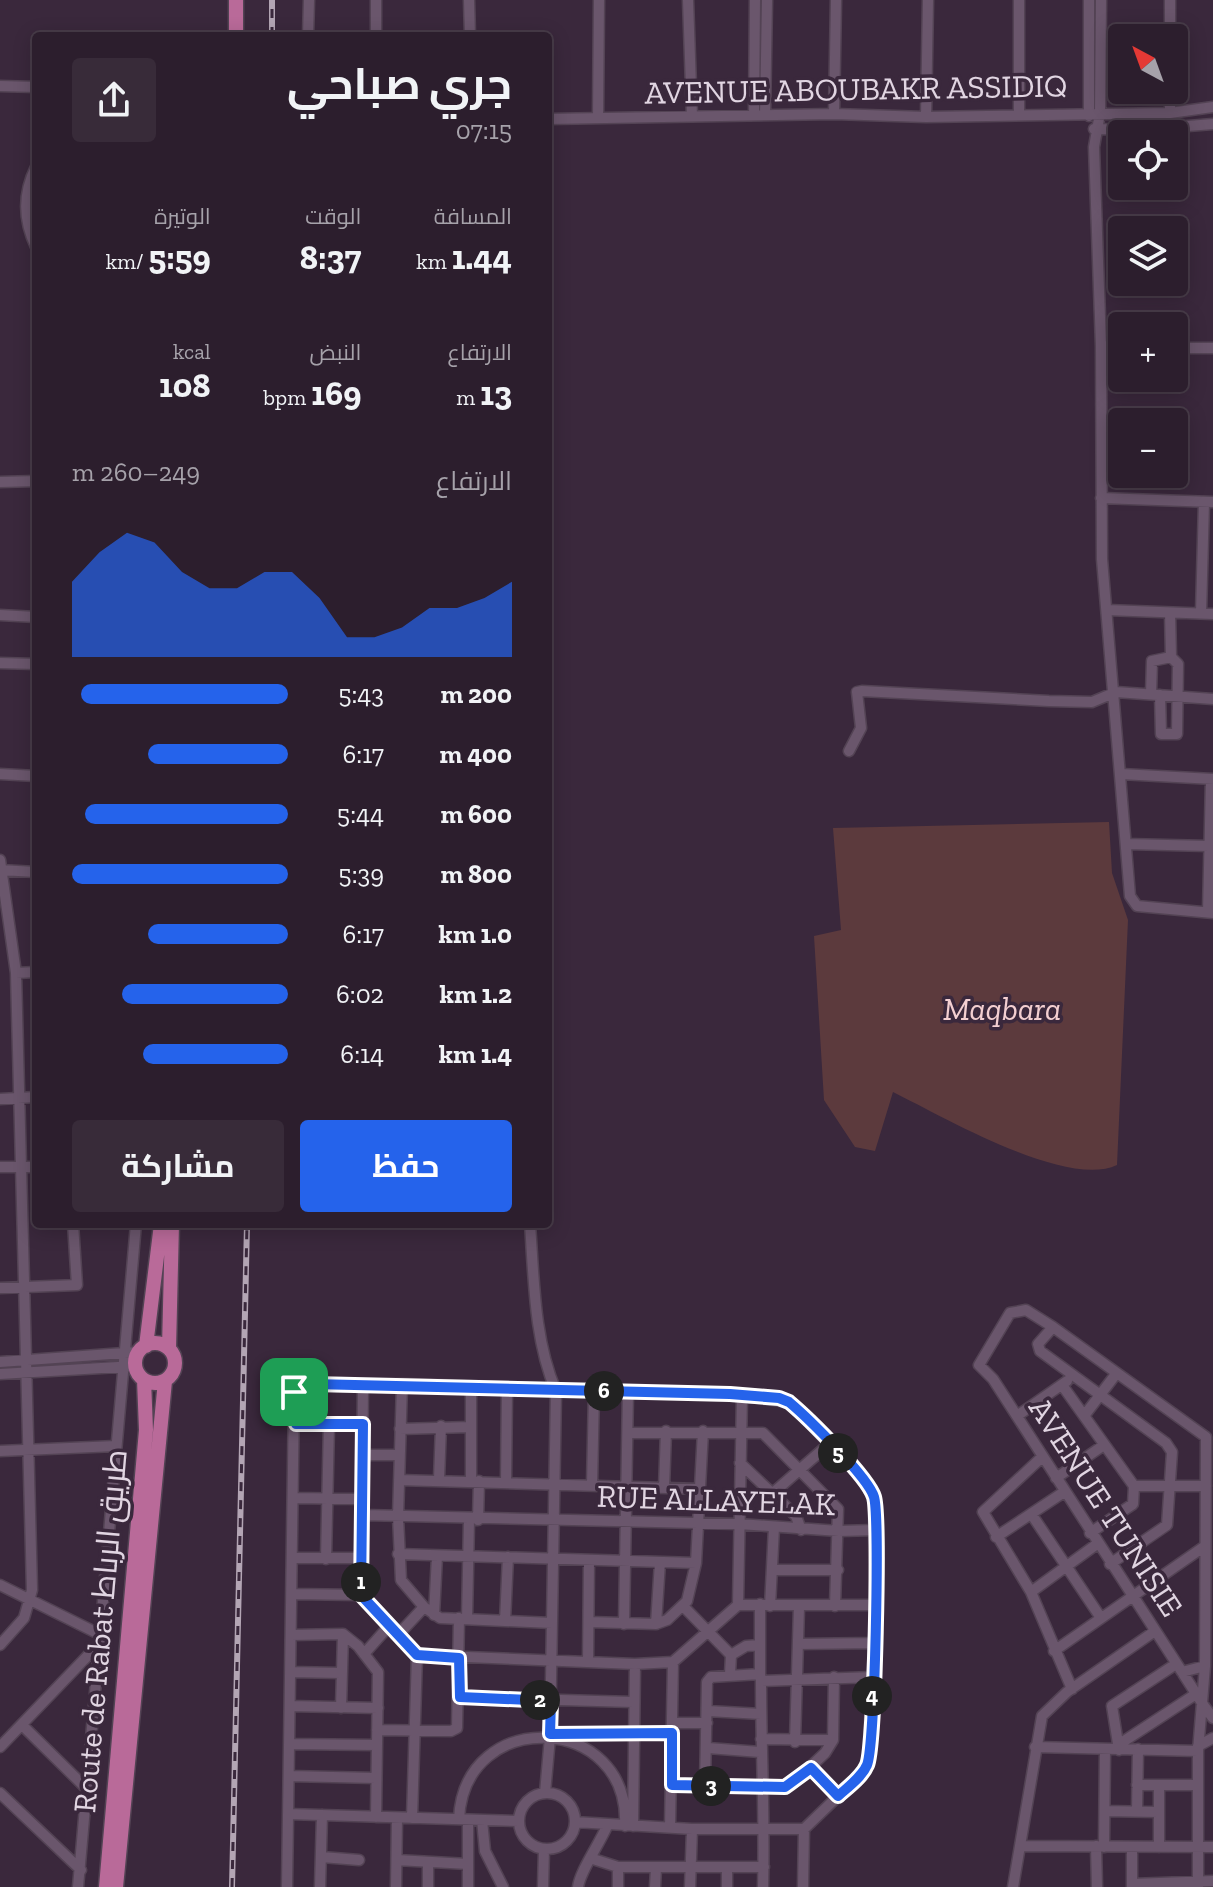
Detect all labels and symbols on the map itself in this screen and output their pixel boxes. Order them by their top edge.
north arrow [1108,24,1188,104]
street label: AVENUE ABOUBAKR ASSIDIQ [644,66,1068,112]
park label: Maqbara [943,990,1061,1028]
pin [260,1358,328,1426]
pin: 6 [584,1371,624,1411]
street label: AVENUE TUNISIE [1021,1391,1191,1623]
pin: 5 [818,1433,858,1473]
street label: Route de Rabat طريق الرباط [65,1448,136,1814]
street label: RUE ALLAYELAK [596,1477,836,1523]
pin: 1 [341,1562,381,1602]
pin: 4 [852,1676,892,1716]
pin: 2 [520,1680,560,1720]
pin: 3 [691,1766,731,1806]

